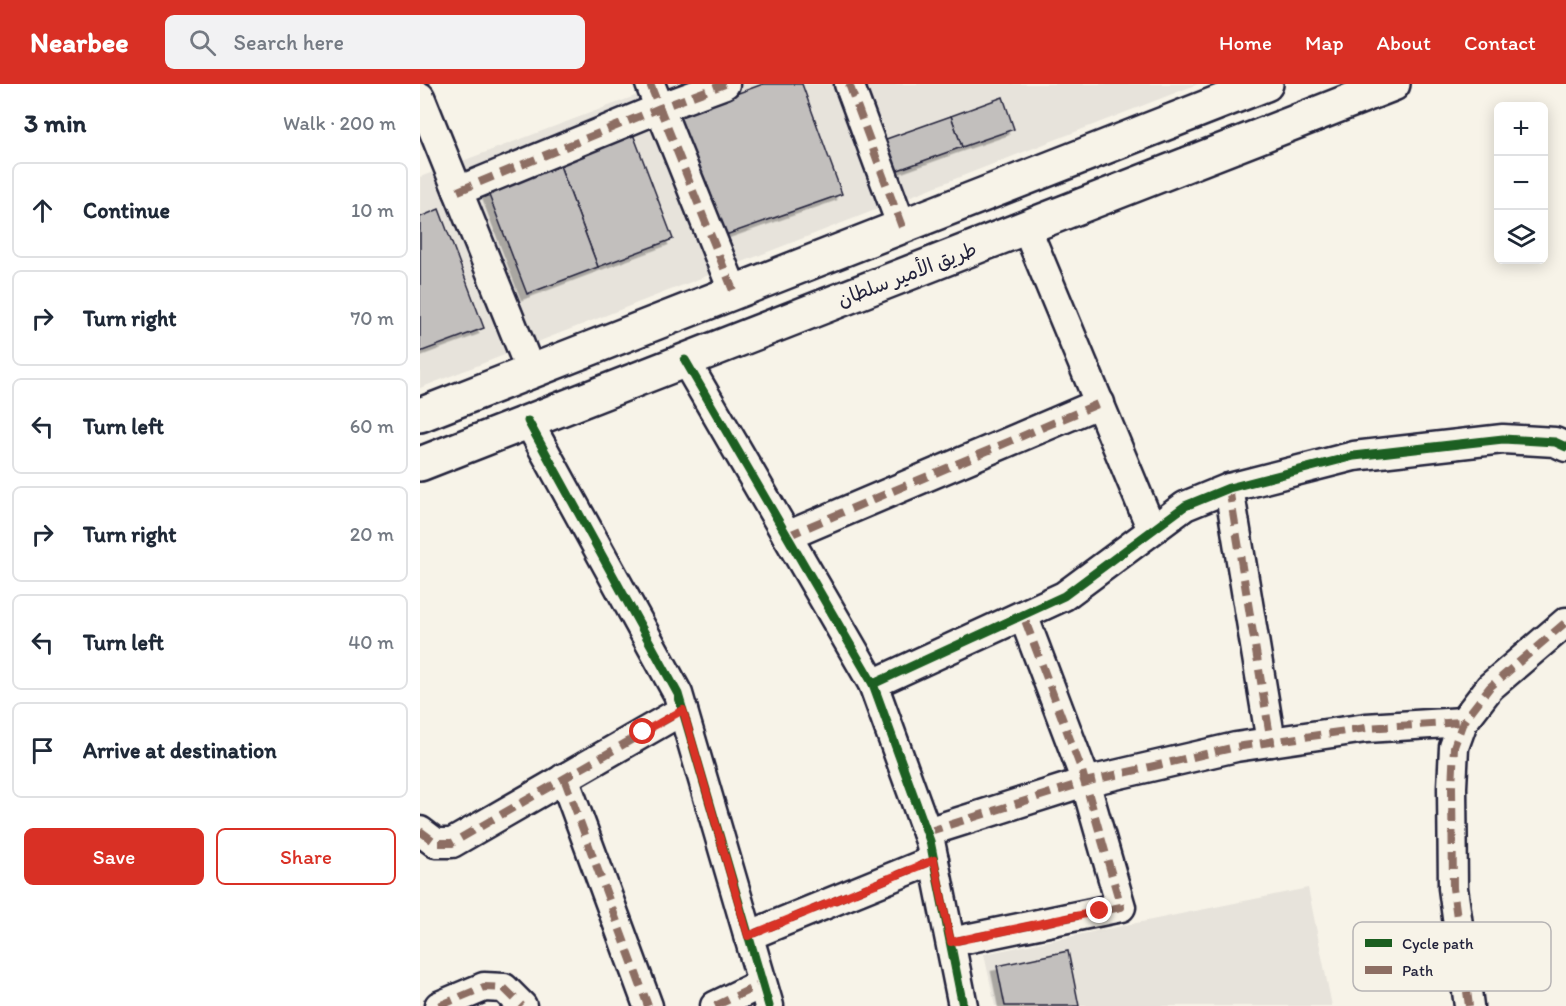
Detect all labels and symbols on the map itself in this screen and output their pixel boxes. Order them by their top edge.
street label: طريق الأمير سلطان [834,235,980,312]
route start [629,718,655,744]
route end [1086,897,1112,923]
legend [1353,922,1551,991]
text: Cycle path [1402,934,1474,953]
text: Path [1402,961,1433,980]

